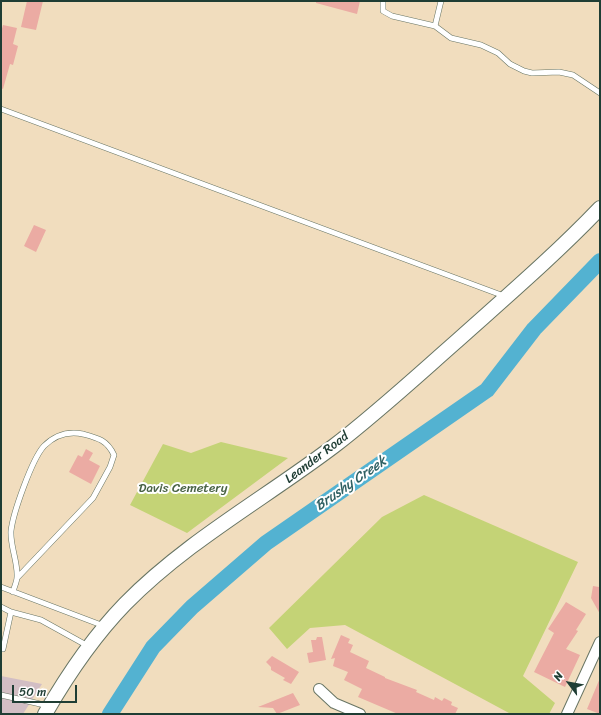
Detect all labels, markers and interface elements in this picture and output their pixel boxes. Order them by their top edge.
street label: Leander Road [282,429,352,487]
water label: Brushy Creek [312,453,390,515]
park label: Davis Cemetery [139,481,227,497]
north arrow [549,663,589,703]
text: N [548,668,568,685]
scale bar [14,677,79,703]
text: 50 m [19,681,46,703]

